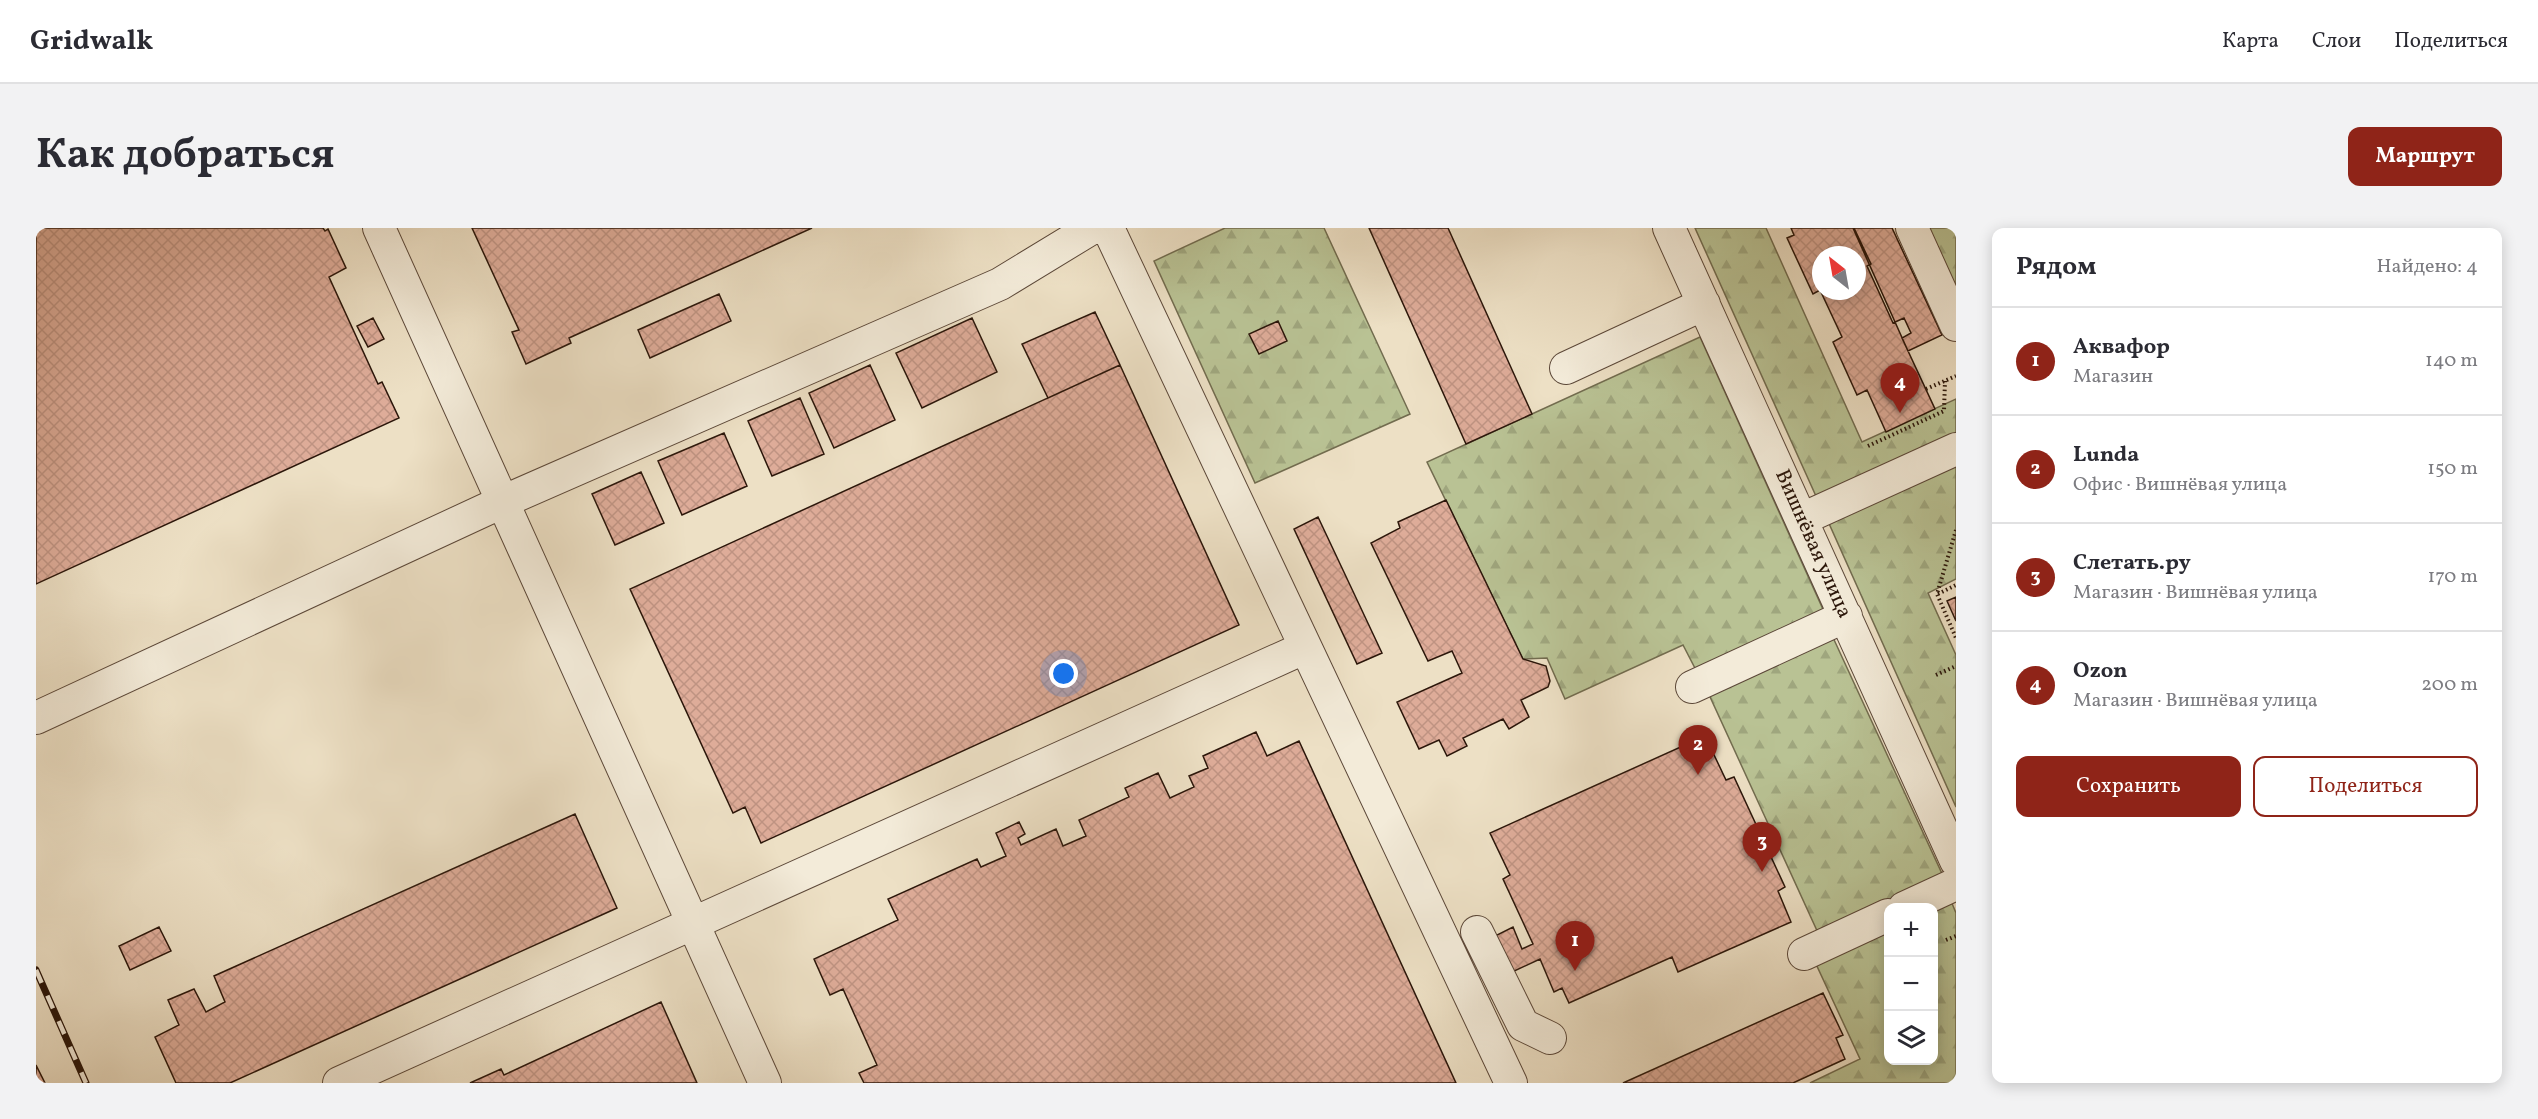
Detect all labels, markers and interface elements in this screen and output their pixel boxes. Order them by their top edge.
text: Gridwalk [30,22,153,61]
text: Карта [2222,27,2279,56]
text: Слои [2312,27,2361,56]
text: Поделиться [2394,27,2508,56]
text: Как добраться [36,127,335,186]
button: Маршрут [2348,127,2502,186]
north arrow [1812,246,1866,300]
text: Рядом [2016,249,2096,285]
text: Найдено: 4 [2377,253,2478,281]
text: Аквафор [2073,332,2170,363]
text: 1 [2031,347,2040,375]
text: 140 m [2425,347,2478,375]
text: Магазин [2073,363,2153,391]
pin: 4 [1880,364,1920,413]
text: Lunda [2073,440,2139,471]
text: 2 [2030,455,2041,483]
text: 150 m [2427,455,2478,483]
street label: Вишнёвая улица [1767,465,1859,623]
text: Офис · Вишнёвая улица [2073,471,2287,499]
text: Слетать.ру [2073,548,2191,579]
text: 3 [2030,563,2041,591]
text: 170 m [2428,563,2478,591]
text: Магазин · Вишнёвая улица [2073,579,2318,607]
text: Ozon [2073,656,2128,687]
your location [1049,659,1078,688]
text: 4 [2029,671,2042,699]
text: 200 m [2421,671,2478,699]
text: Магазин · Вишнёвая улица [2073,687,2318,715]
pin: 2 [1678,726,1718,775]
button: Сохранить [2016,756,2241,817]
button: Поделиться [2253,756,2478,817]
pin: 3 [1742,822,1782,872]
map controls [1884,903,1938,1065]
button: + [1884,903,1938,957]
pin: 1 [1556,922,1594,971]
button: − [1884,957,1938,1011]
button: layers [1884,1011,1938,1065]

